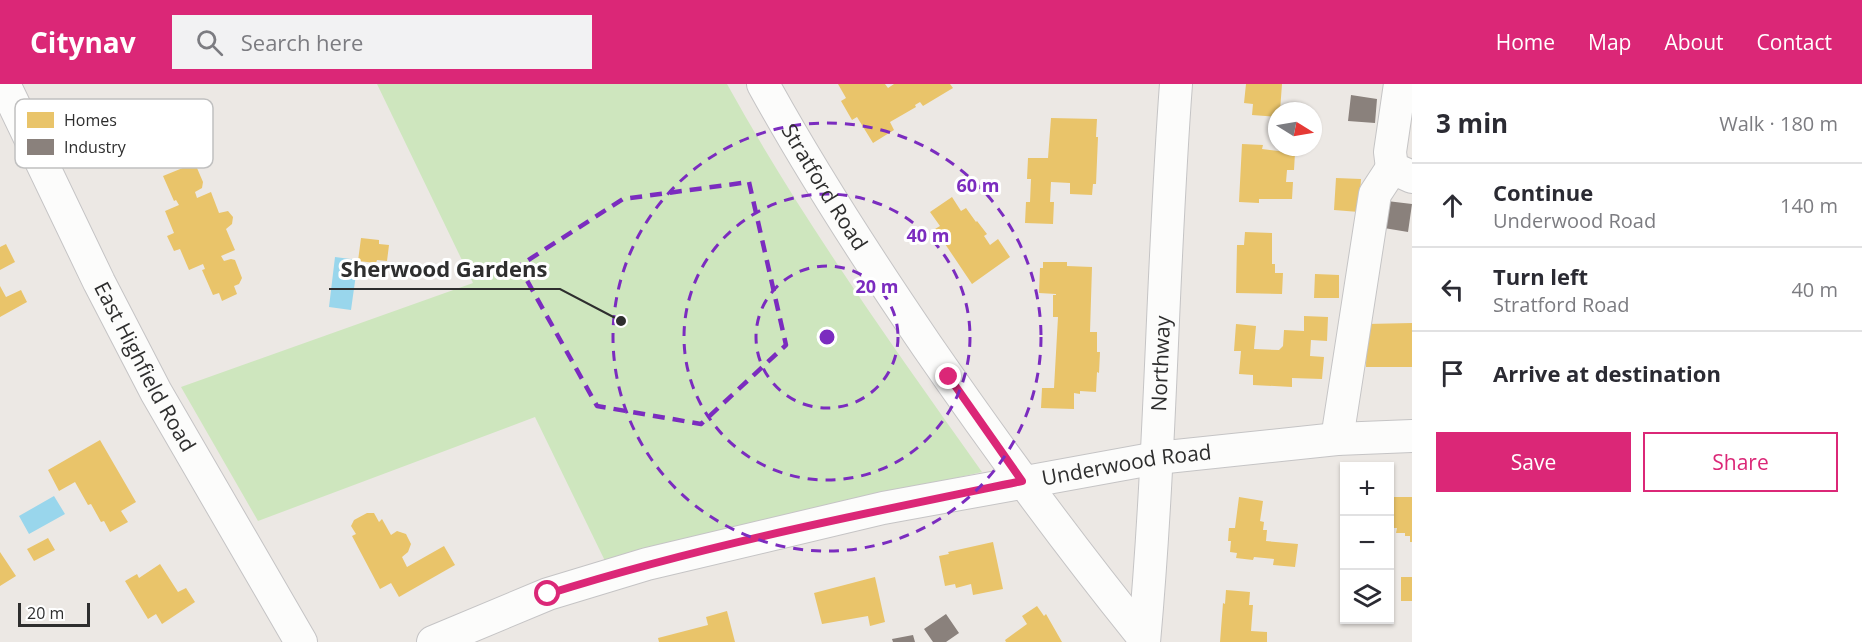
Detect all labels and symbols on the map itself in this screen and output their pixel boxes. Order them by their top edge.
legend [15,99,213,168]
north arrow [1268,102,1322,156]
text: Homes [64,109,117,131]
street label: Stratford Road [775,119,874,255]
text: Industry [64,136,127,158]
text: 60 m [957,173,999,197]
text: 40 m [907,223,949,247]
callout: Sherwood Gardens [329,249,560,289]
text: Sherwood Gardens [341,253,547,283]
text: 20 m [856,274,898,298]
street label: East Highfield Road [88,277,203,457]
street label: Northway [1144,315,1176,412]
centre of rings [817,327,837,347]
route end [935,363,961,389]
street label: Underwood Road [1039,437,1213,492]
route start [534,580,560,606]
scale bar [18,600,90,628]

